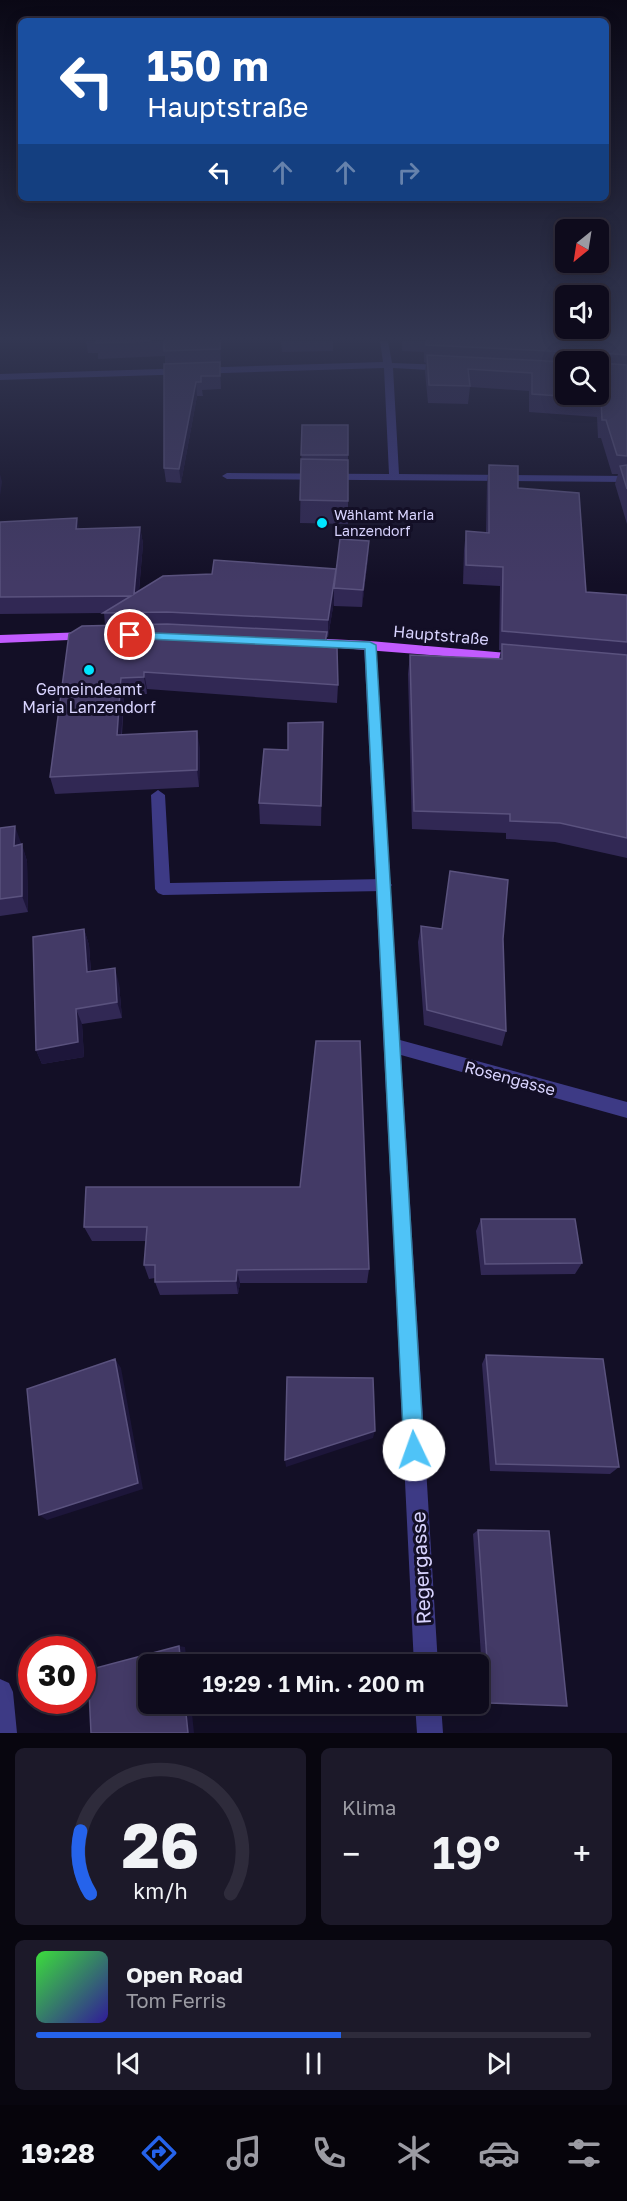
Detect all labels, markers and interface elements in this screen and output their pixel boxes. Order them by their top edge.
text: 150 m [147,40,269,90]
icon: left [48,42,126,120]
text: Hauptstraße [147,91,308,123]
icon: left [203,156,236,189]
icon: ahead [266,156,299,189]
icon: ahead [329,156,362,189]
icon: right [392,156,425,189]
north arrow [555,219,609,273]
map controls [555,219,609,405]
button: sound [555,285,609,339]
button: search [555,351,609,405]
place label: Wählamt Maria Lanzendorf [334,506,434,539]
marker: Wählamt Maria Lanzendorf [315,516,329,530]
pin [104,609,155,660]
icon: arrive [113,618,146,651]
street label: Hauptstraße [392,621,490,649]
marker: Gemeindeamt Maria Lanzendorf [82,663,96,677]
place label: Gemeindeamt Maria Lanzendorf [22,679,156,717]
street label: Rosengasse [462,1056,558,1100]
position arrow [382,1418,446,1482]
street label: Regergasse [405,1511,435,1625]
speed limit sign: 30 [18,1636,96,1714]
text: 19:29 · 1 Min. · 200 m [202,1670,425,1697]
text: Klima [342,1795,396,1819]
text: 26 [122,1807,199,1882]
text: 19° [432,1825,501,1879]
text: − [342,1834,360,1873]
text: + [573,1834,591,1873]
text: km/h [133,1878,188,1904]
text: Open Road [126,1961,243,1988]
text: Tom Ferris [126,1988,226,2012]
icon: previous [112,2047,145,2080]
icon: pause [297,2047,330,2080]
icon: next [482,2047,515,2080]
icon: directions [138,2132,180,2174]
icon: music [223,2132,265,2174]
icon: phone [308,2132,350,2174]
icon: climate [393,2132,435,2174]
icon: car [478,2132,520,2174]
icon: filters [563,2132,605,2174]
text: 19:28 [22,2137,95,2169]

